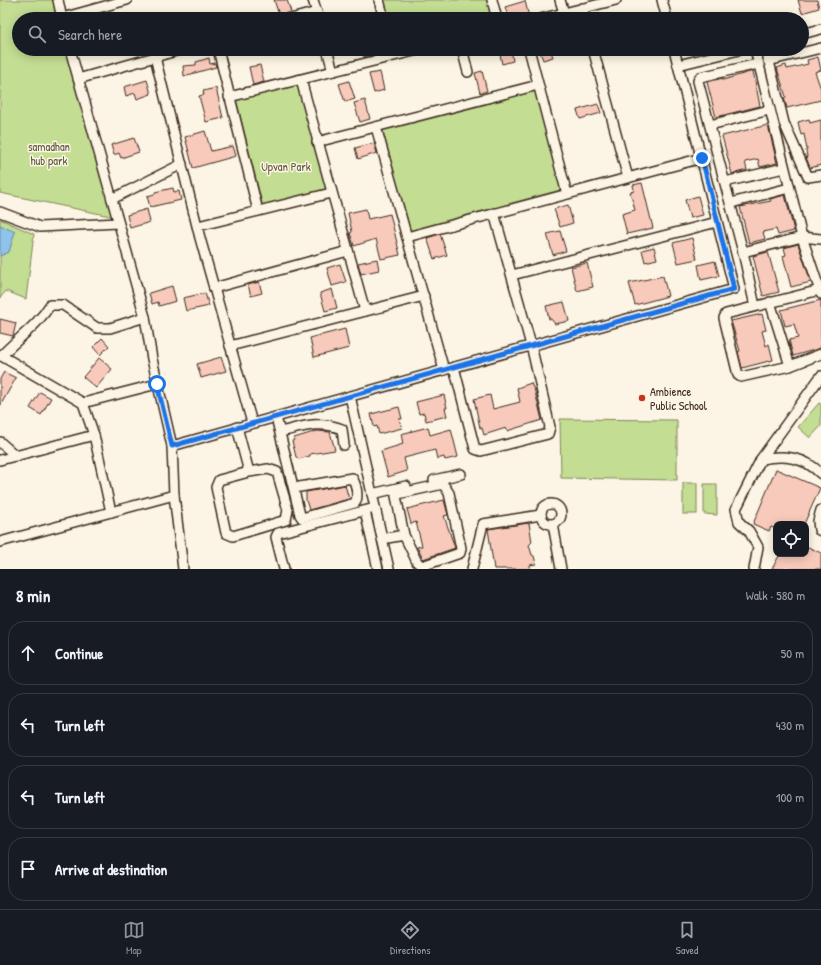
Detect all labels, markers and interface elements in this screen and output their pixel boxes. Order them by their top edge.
search box [12,12,809,56]
icon: search [26,23,48,45]
text: Search here [58,24,122,45]
park label: samadhan hub park [28,138,70,169]
route end [693,149,711,167]
park label: Upvan Park [261,158,311,175]
route start [148,375,166,393]
place label: Ambience Public School [650,383,708,414]
marker: Ambience Public School [637,393,647,403]
map controls [773,521,809,557]
button: locate [773,521,809,557]
text: 8 min [16,584,50,607]
text: Walk · 580 m [746,586,805,604]
icon: ahead [17,642,39,664]
text: Continue [55,643,103,664]
text: 50 m [781,644,804,662]
icon: left [17,714,39,736]
text: Turn left [55,715,105,736]
text: 430 m [776,716,804,734]
icon: left [17,786,39,808]
text: Turn left [55,787,105,808]
text: 100 m [776,788,804,806]
icon: arrive [17,858,39,880]
text: Arrive at destination [55,859,167,880]
tab: Map [123,919,145,957]
tab: Directions [390,919,431,957]
tab: Saved [676,919,698,957]

